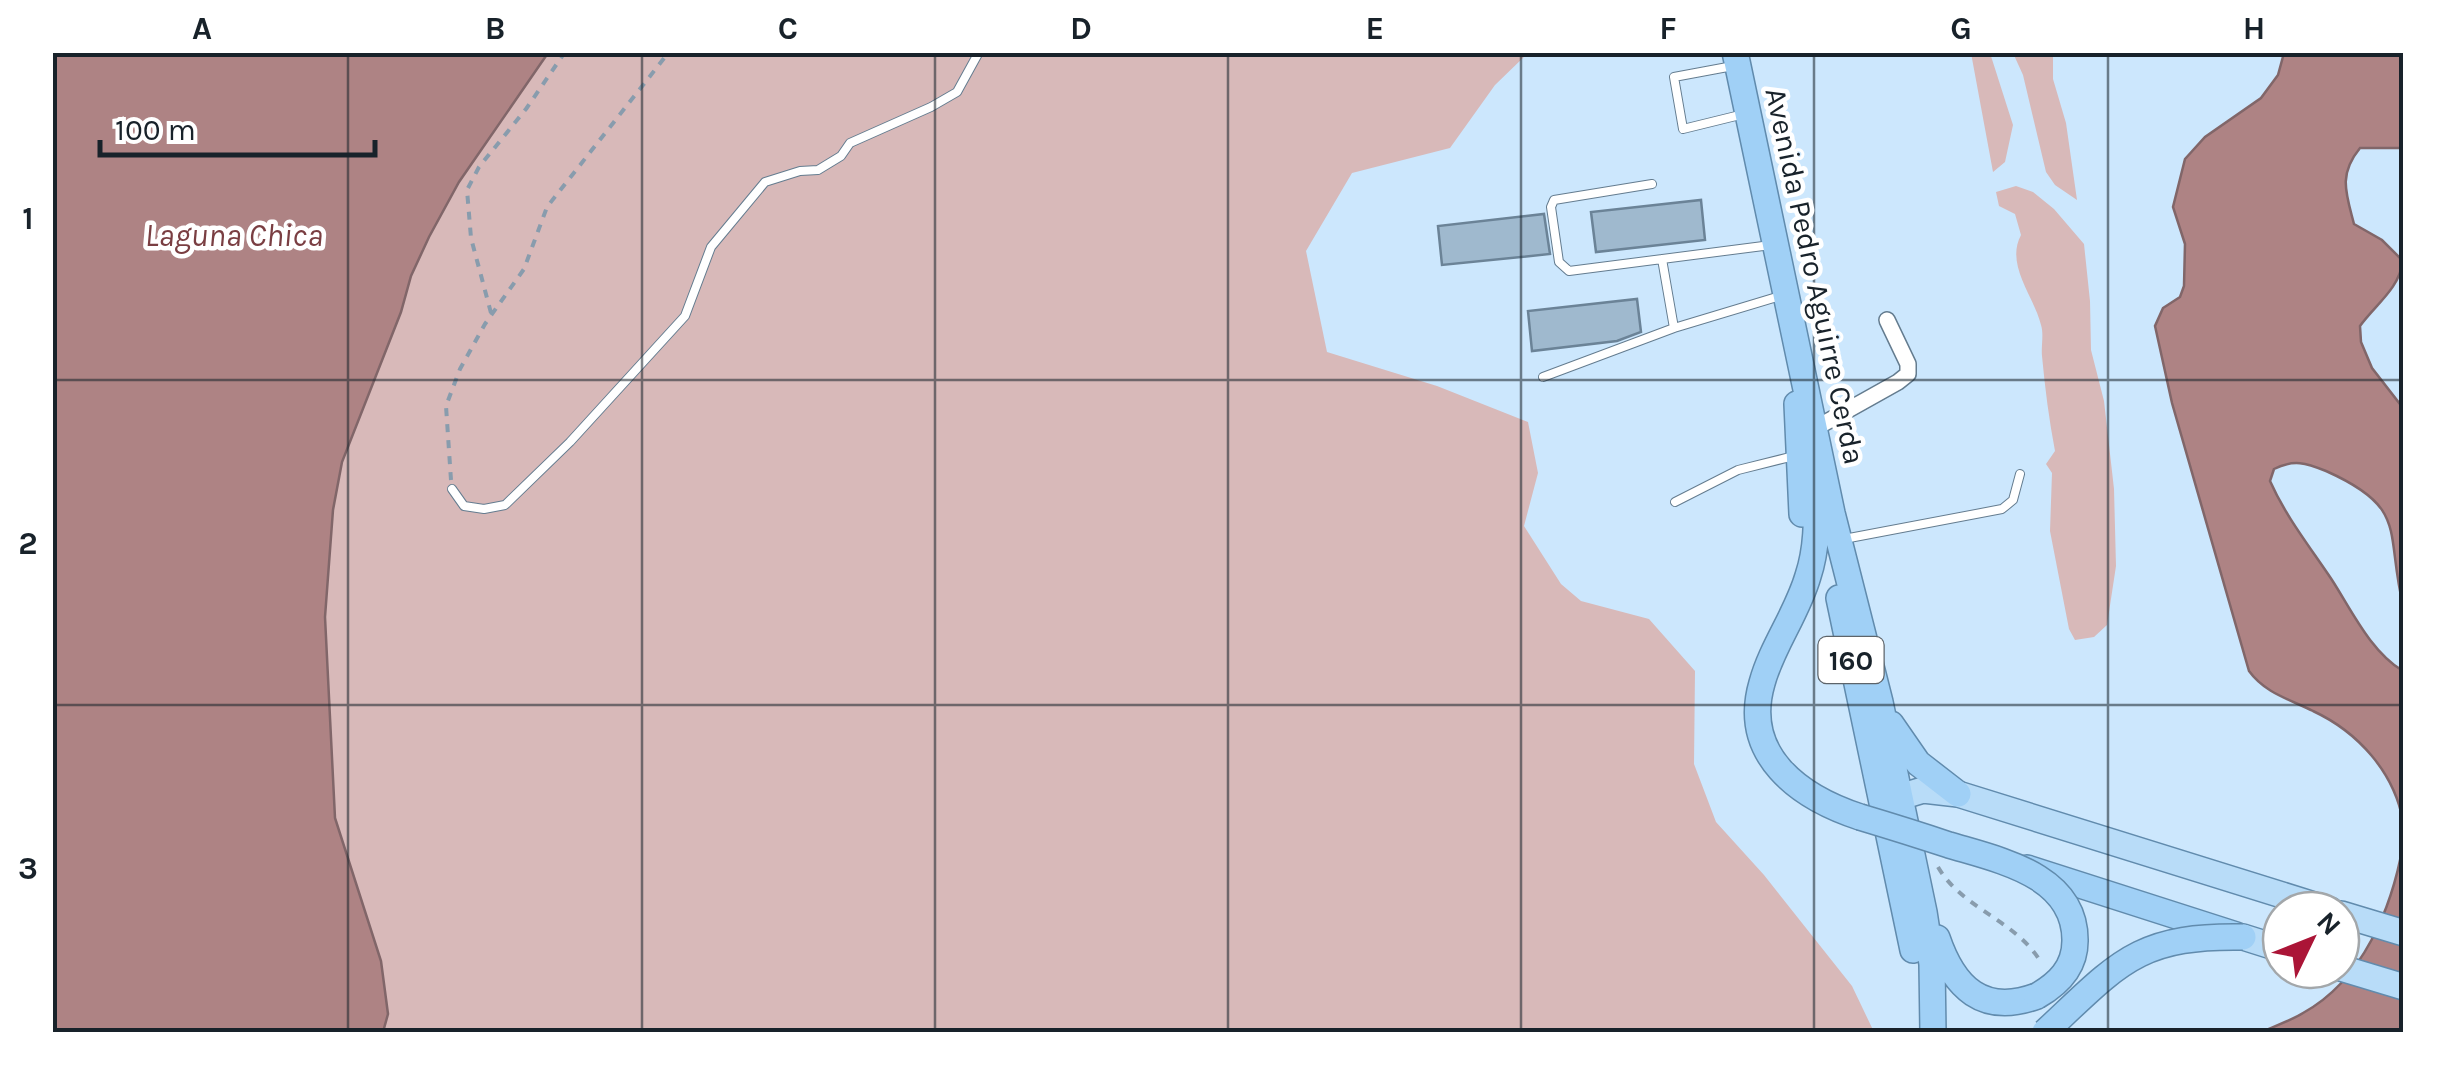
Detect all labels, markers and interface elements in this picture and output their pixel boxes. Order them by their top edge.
text: A [192,10,212,47]
text: B [485,10,505,47]
text: C [778,10,798,47]
text: D [1070,10,1092,47]
text: E [1366,10,1384,47]
text: F [1659,10,1677,47]
text: G [1950,10,1972,47]
text: H [2243,10,2265,47]
street label: Avenida Pedro Aguirre Cerda [1757,84,1873,468]
scale bar [100,95,375,157]
text: 100 m [115,112,196,148]
text: 1 [22,200,34,237]
water label: Laguna Chica [145,217,323,254]
text: 2 [18,525,38,562]
road number: 160 [1818,637,1884,683]
text: 3 [18,850,38,887]
north arrow [2261,890,2361,990]
text: N [2310,905,2348,942]

